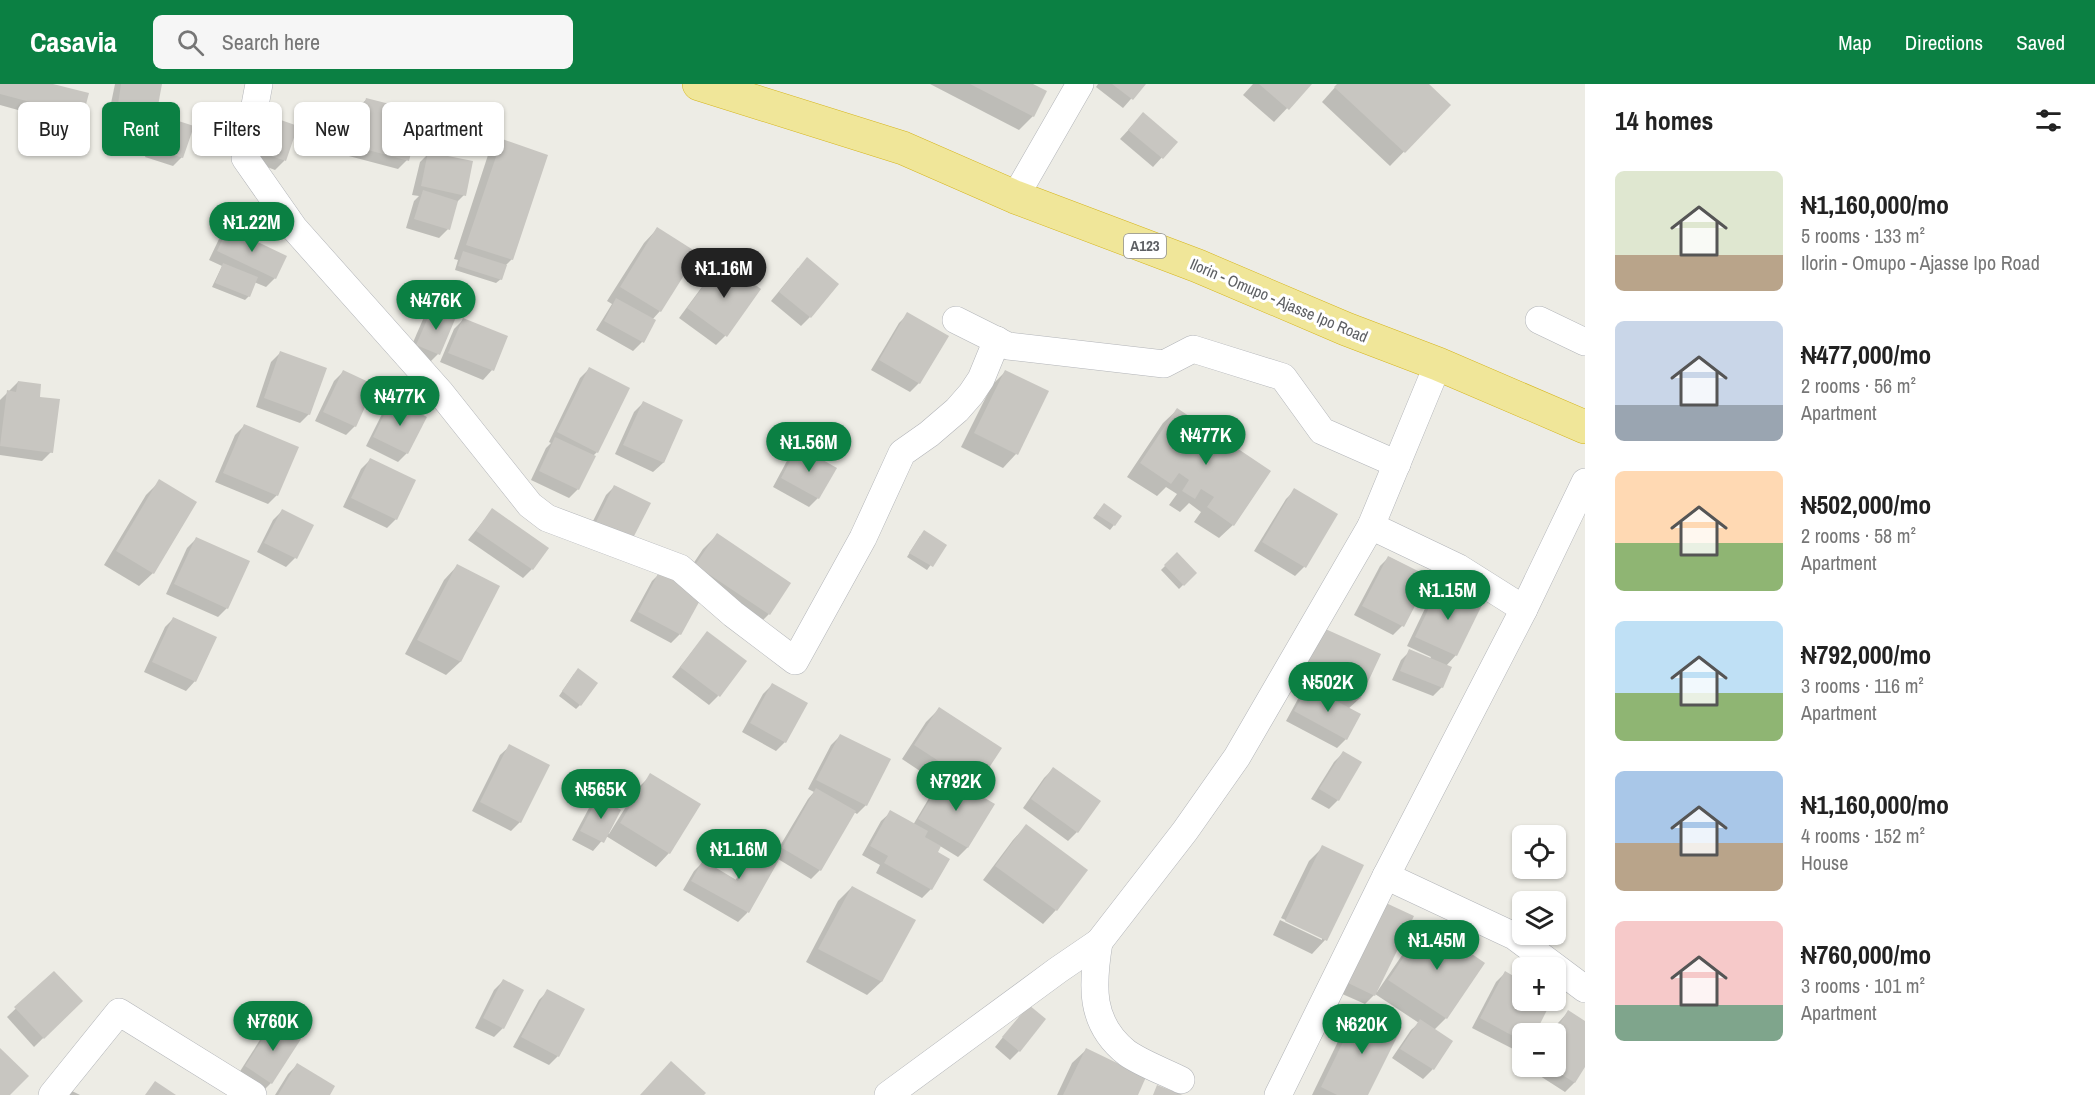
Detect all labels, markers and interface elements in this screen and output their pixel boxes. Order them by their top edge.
search box [153,15,573,69]
text: Casavia [30,23,117,61]
icon: search [174,26,207,59]
text: Search here [222,27,320,57]
text: Map [1838,28,1872,57]
text: Directions [1905,28,1983,57]
text: Saved [2016,28,2065,57]
chip: Buy [18,102,90,156]
chip: Rent [102,102,180,156]
chip: Filters [192,102,282,156]
chip: New [294,102,370,156]
chip: Apartment [382,102,504,156]
text: 14 homes [1615,103,1713,138]
icon: filters [2032,104,2065,137]
text: ₦1,160,000/mo [1801,187,1949,222]
icon: home [1663,195,1735,267]
pin: ₦1.22M [203,202,301,253]
text: ₦1.22M [223,208,281,235]
text: 5 rooms · 133 m² [1801,222,1925,249]
road number: A123 [1124,234,1166,258]
pin: ₦1.16M [675,248,773,299]
text: Ilorin - Omupo - Ajasse Ipo Road [1801,249,2040,276]
street label: Ilorin - Omupo - Ajasse Ipo Road [1187,253,1371,347]
text: ₦1.16M [695,254,753,281]
pin: ₦476K [394,280,478,331]
text: ₦476K [410,286,462,313]
text: ₦477,000/mo [1801,337,1931,372]
icon: home [1663,345,1735,417]
text: 2 rooms · 56 m² [1801,372,1916,399]
pin: ₦477K [358,376,442,427]
text: ₦477K [374,382,426,409]
text: Apartment [1801,399,1877,426]
pin: ₦477K [1164,415,1248,466]
text: ₦477K [1180,421,1232,448]
pin: ₦1.56M [760,422,858,473]
text: ₦1.56M [780,428,838,455]
text: ₦502,000/mo [1801,487,1931,522]
icon: home [1663,495,1735,567]
text: 2 rooms · 58 m² [1801,522,1916,549]
text: Apartment [1801,549,1877,576]
pin: ₦1.15M [1399,570,1497,621]
text: ₦1.15M [1419,576,1477,603]
text: ₦792,000/mo [1801,637,1931,672]
icon: home [1663,645,1735,717]
pin: ₦502K [1286,662,1370,713]
text: ₦502K [1302,668,1354,695]
text: 3 rooms · 116 m² [1801,672,1924,699]
text: Apartment [1801,699,1877,726]
pin: ₦792K [914,761,998,812]
text: ₦792K [930,767,982,794]
pin: ₦565K [559,769,643,820]
text: ₦565K [575,775,627,802]
text: ₦1,160,000/mo [1801,787,1949,822]
icon: home [1663,795,1735,867]
text: 4 rooms · 152 m² [1801,822,1925,849]
map controls [1512,825,1566,1077]
button: locate [1512,825,1566,879]
pin: ₦1.16M [690,829,788,880]
text: ₦1.16M [710,835,768,862]
text: House [1801,849,1848,876]
button: layers [1512,891,1566,945]
pin: ₦1.45M [1388,920,1486,971]
text: ₦1.45M [1408,926,1466,953]
text: ₦760,000/mo [1801,937,1931,972]
icon: home [1663,945,1735,1017]
button: + [1512,957,1566,1011]
text: 3 rooms · 101 m² [1801,972,1925,999]
text: Apartment [1801,999,1877,1026]
pin: ₦760K [231,1001,315,1052]
pin: ₦620K [1320,1004,1404,1055]
text: ₦760K [247,1007,299,1034]
text: ₦620K [1336,1010,1388,1037]
button: − [1512,1023,1566,1077]

